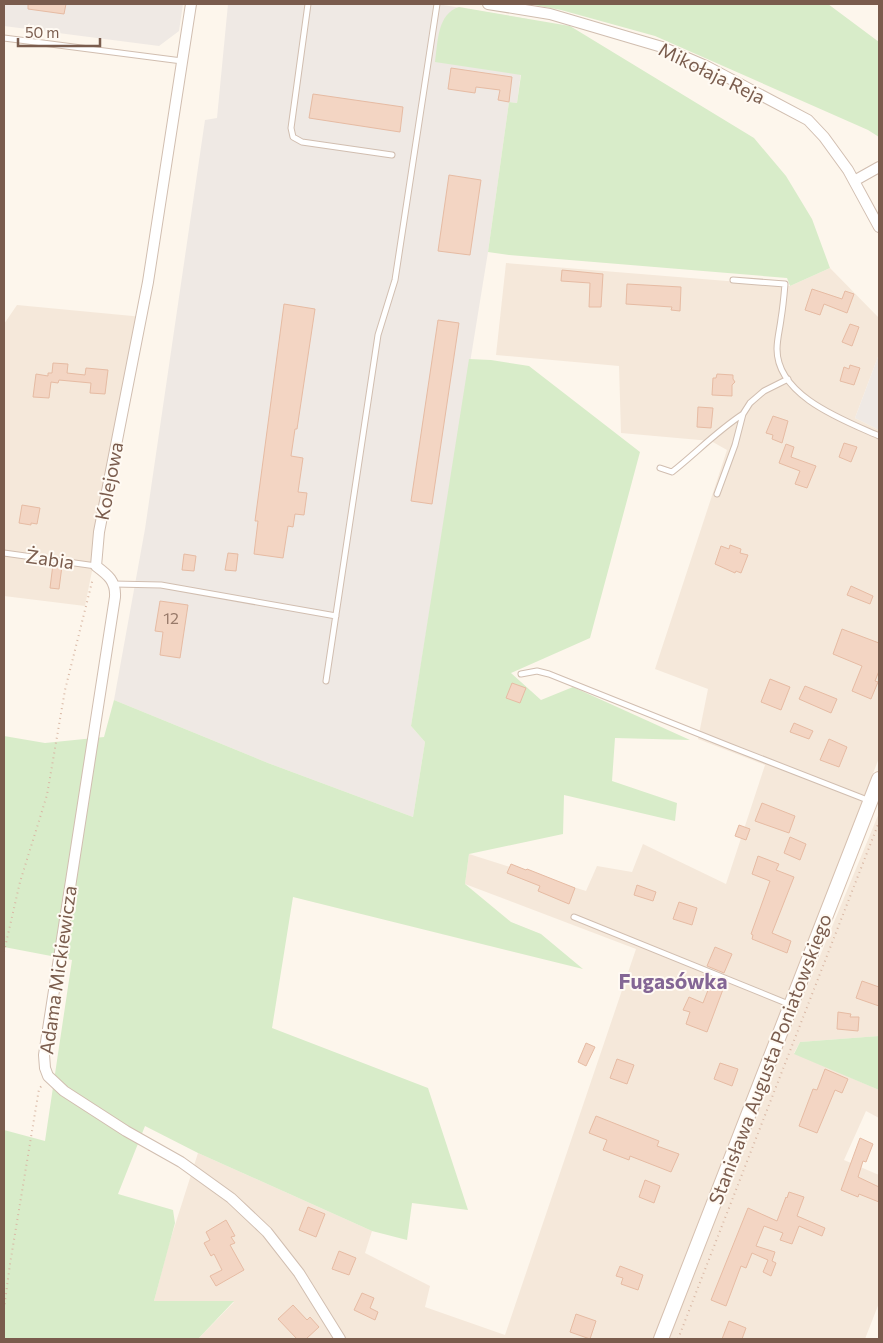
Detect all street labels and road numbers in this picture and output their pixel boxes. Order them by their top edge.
street label: Mikołaja Reja [655,37,769,108]
street label: Kolejowa [90,440,127,522]
street label: Żabia [24,544,76,573]
street label: Adama Mickiewicza [34,884,81,1056]
street label: Stanisława Augusta Poniatowskiego [703,910,836,1207]

